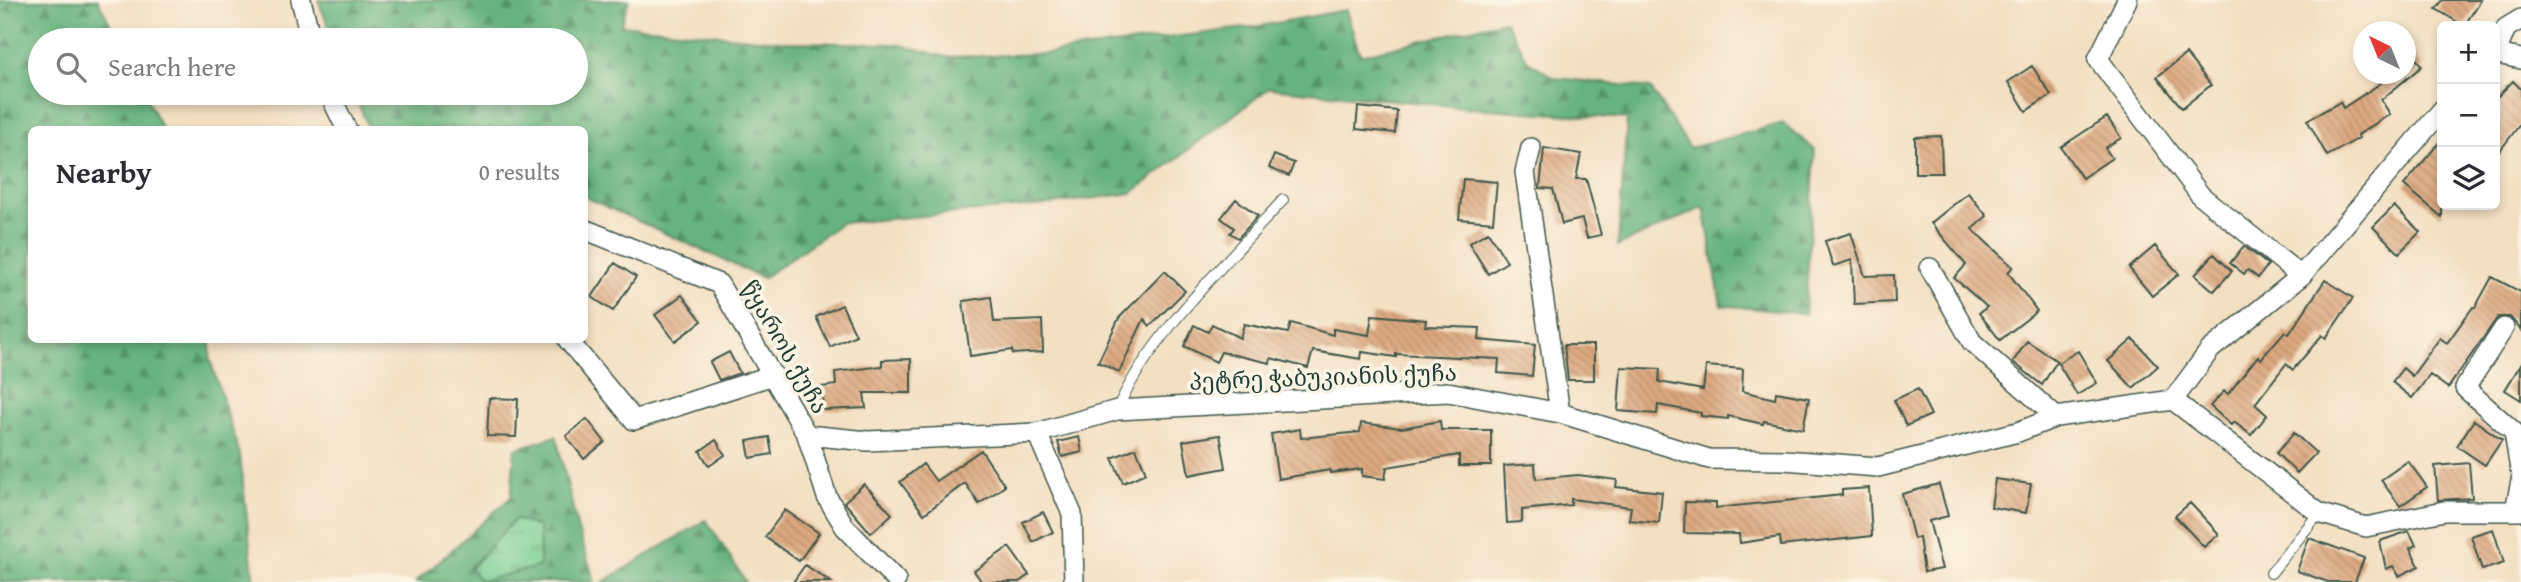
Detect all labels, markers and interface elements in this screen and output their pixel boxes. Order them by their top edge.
north arrow [2353,21,2416,84]
map controls [2437,21,2500,210]
button: + [2437,21,2500,84]
search box [28,28,588,105]
text: Search here [108,47,236,86]
icon: search [52,48,90,86]
button: − [2437,84,2500,147]
button: layers [2437,147,2500,210]
text: Nearby [56,150,152,194]
text: 0 results [479,155,560,188]
street label: წყაროს ქუჩა [734,274,837,419]
street label: პეტრე ჭაბუკიანის ქუჩა [1189,355,1457,398]

